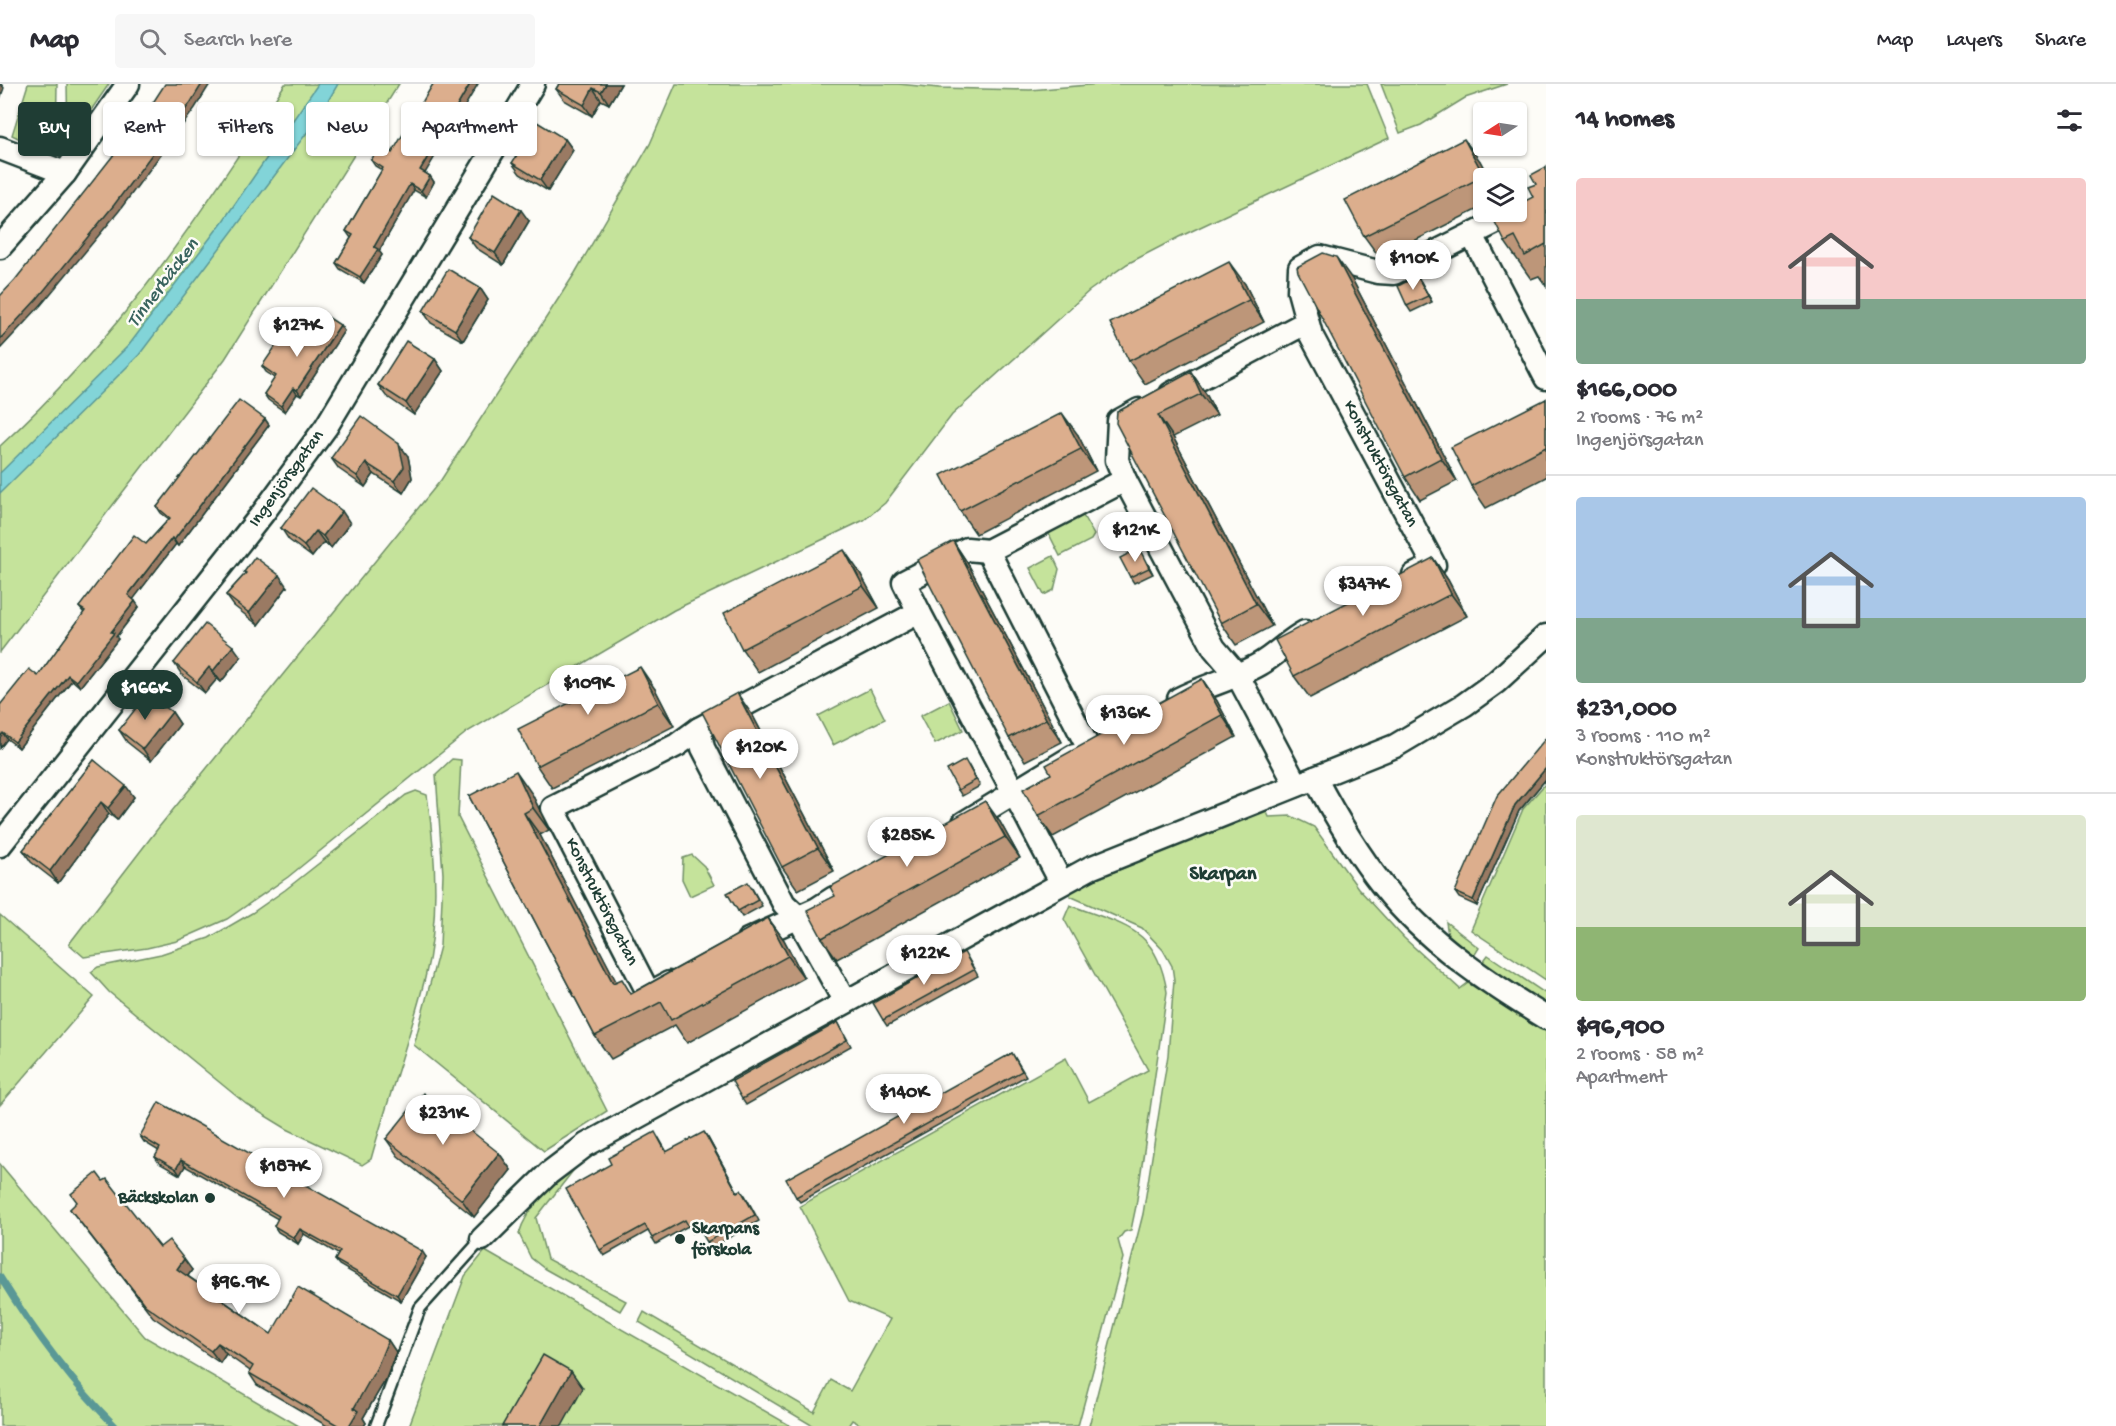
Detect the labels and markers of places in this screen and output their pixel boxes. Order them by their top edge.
pin: $110K [1371,240,1455,291]
pin: $127K [255,307,339,358]
pin: $121K [1093,512,1177,563]
pin: $347K [1321,566,1405,617]
pin: $109K [546,665,630,716]
pin: $166K [103,670,187,721]
pin: $136K [1082,695,1166,746]
pin: $120K [718,729,802,780]
pin: $285K [865,817,949,868]
pin: $122K [882,935,966,986]
pin: $140K [862,1074,946,1125]
pin: $231K [401,1095,485,1146]
pin: $187K [242,1148,326,1199]
place label: Bäckskolan [117,1188,198,1209]
marker: Bäckskolan [203,1191,217,1205]
place label: Skarpans förskola [691,1219,760,1261]
marker: Skarpans förskola [673,1232,687,1246]
pin: $96.9K [190,1264,288,1315]

